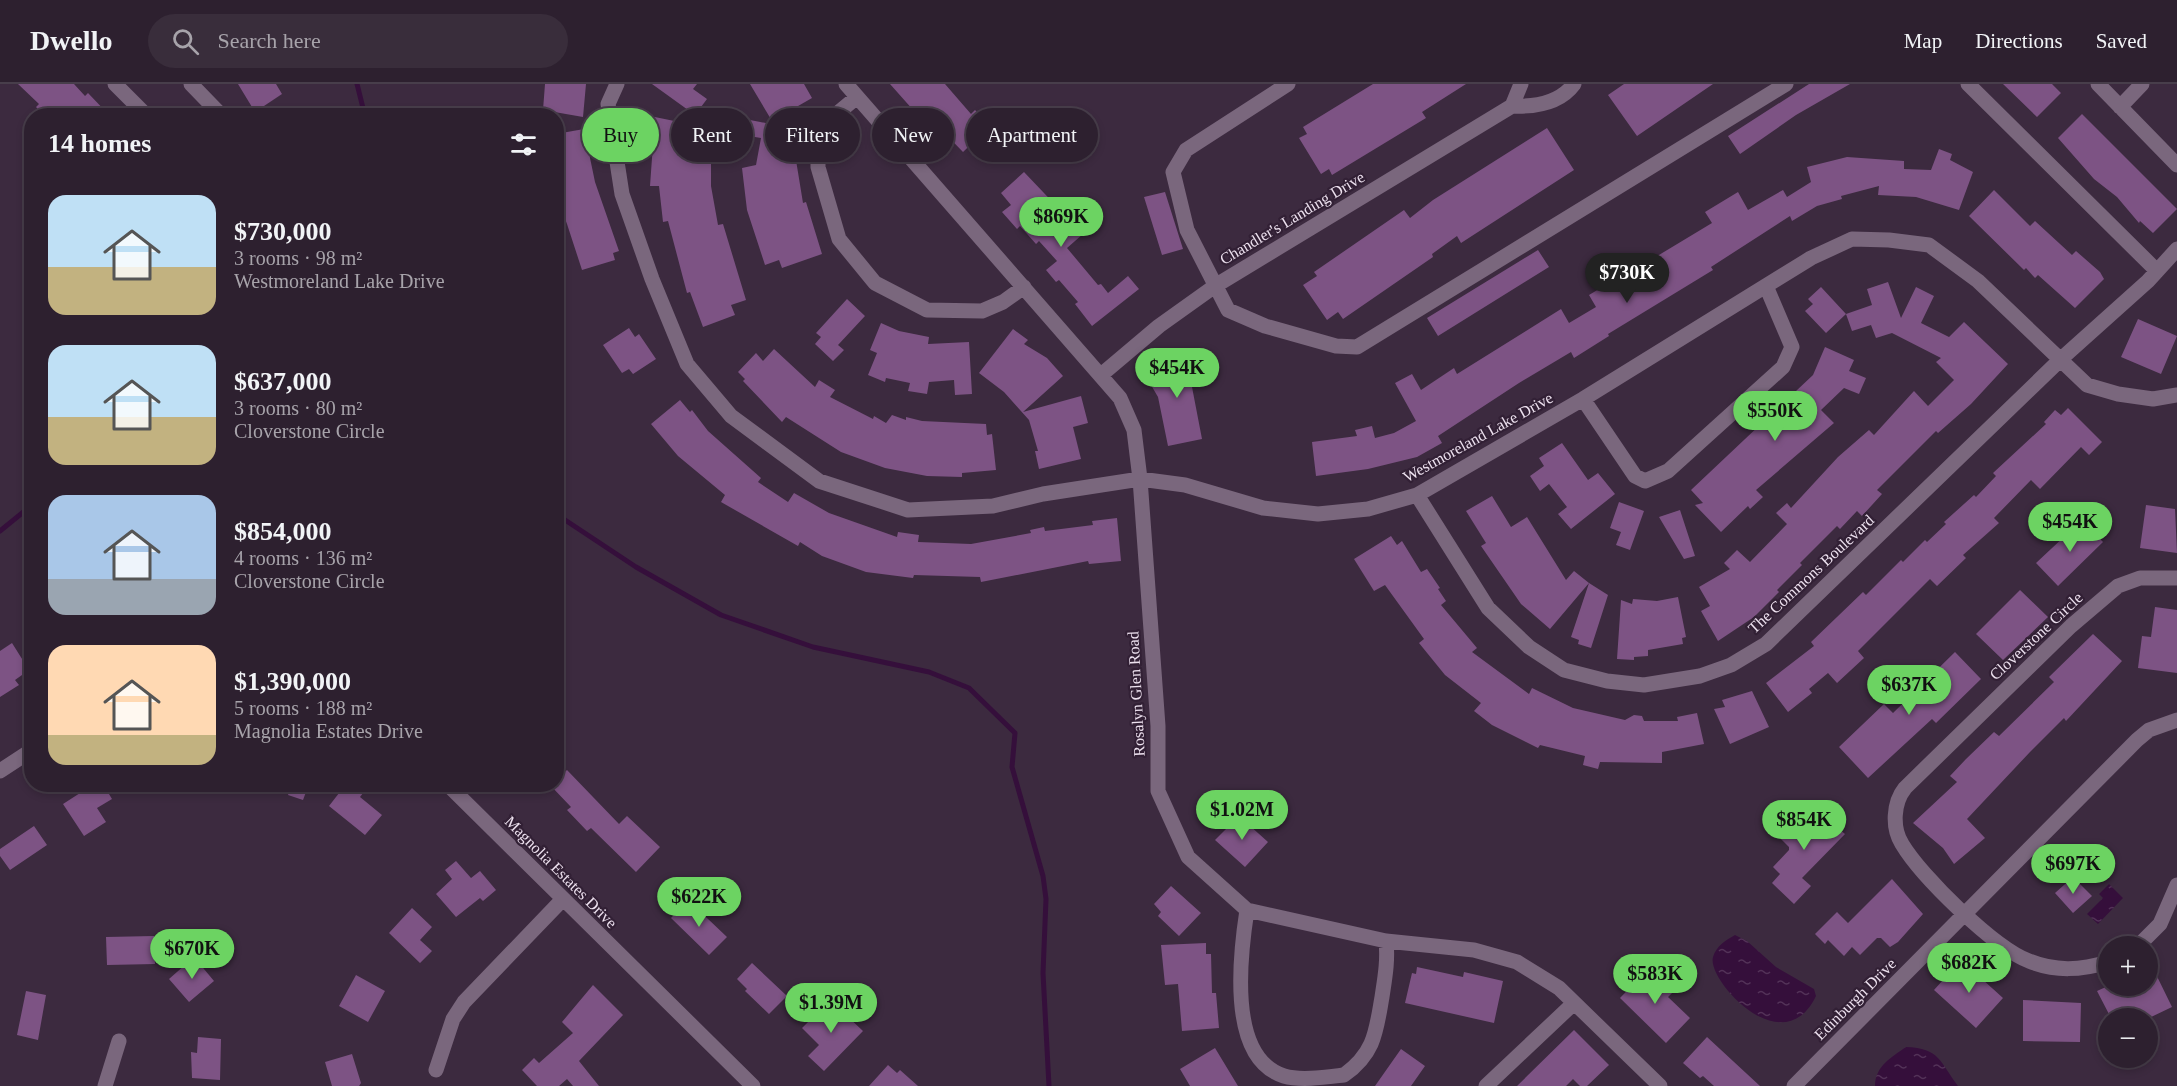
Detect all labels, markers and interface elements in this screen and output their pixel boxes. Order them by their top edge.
search box [148,14,568,68]
text: Dwello [30,25,112,56]
icon: search [169,25,202,58]
text: Search here [217,28,321,53]
text: Map [1904,29,1942,53]
text: Directions [1975,29,2063,53]
text: Saved [2096,29,2147,53]
chip: Buy [582,108,659,162]
chip: Rent [671,108,753,162]
chip: Filters [765,108,860,162]
chip: New [872,108,954,162]
chip: Apartment [966,108,1098,162]
icon: filters [507,128,540,161]
text: 14 homes [48,129,151,158]
street label: Chandler's Landing Drive [1217,168,1368,269]
pin: $869K [1019,197,1103,248]
text: $869K [1033,205,1089,227]
text: $730,000 [234,217,332,246]
icon: home [96,219,168,291]
text: 3 rooms · 98 m² [234,247,362,269]
pin: $730K [1585,253,1669,304]
text: $730K [1599,261,1655,283]
text: Westmoreland Lake Drive [234,270,445,292]
pin: $454K [1135,348,1219,399]
text: $454K [1149,356,1205,378]
text: $637,000 [234,367,332,396]
icon: home [96,369,168,441]
street label: Westmoreland Lake Drive [1400,389,1556,485]
pin: $550K [1733,391,1817,442]
text: 3 rooms · 80 m² [234,397,362,419]
text: $550K [1747,399,1803,421]
text: Cloverstone Circle [234,420,385,442]
pin: $454K [2028,502,2112,553]
text: $454K [2042,510,2098,532]
street label: The Commons Boulevard [1745,511,1877,637]
text: $854,000 [234,517,332,546]
icon: home [96,519,168,591]
text: 4 rooms · 136 m² [234,547,372,569]
text: Cloverstone Circle [234,570,385,592]
street label: Cloverstone Circle [1986,589,2086,683]
street label: Rosalyn Glen Road [1124,631,1149,757]
pin: $637K [1867,665,1951,716]
text: $1,390,000 [234,667,351,696]
icon: home [96,669,168,741]
text: $637K [1881,673,1937,695]
text: 5 rooms · 188 m² [234,697,372,719]
text: Magnolia Estates Drive [234,720,423,742]
pin: $1.02M [1193,790,1291,841]
text: $1.02M [1210,798,1274,820]
pin: $854K [1762,800,1846,851]
text: $854K [1776,808,1832,830]
street label: Magnolia Estates Drive [501,813,620,932]
pin: $697K [2031,844,2115,895]
text: $697K [2045,852,2101,874]
pin: $622K [657,877,741,928]
text: $622K [671,885,727,907]
pin: $670K [150,929,234,980]
map controls [2098,936,2158,1068]
button: + [2098,936,2158,996]
text: $670K [164,937,220,959]
pin: $682K [1927,943,2011,994]
text: $682K [1941,951,1997,973]
pin: $583K [1613,954,1697,1005]
street label: Edinburgh Drive [1811,955,1900,1044]
text: $583K [1627,962,1683,984]
pin: $1.39M [782,983,880,1034]
text: $1.39M [799,991,863,1013]
button: − [2098,1008,2158,1068]

